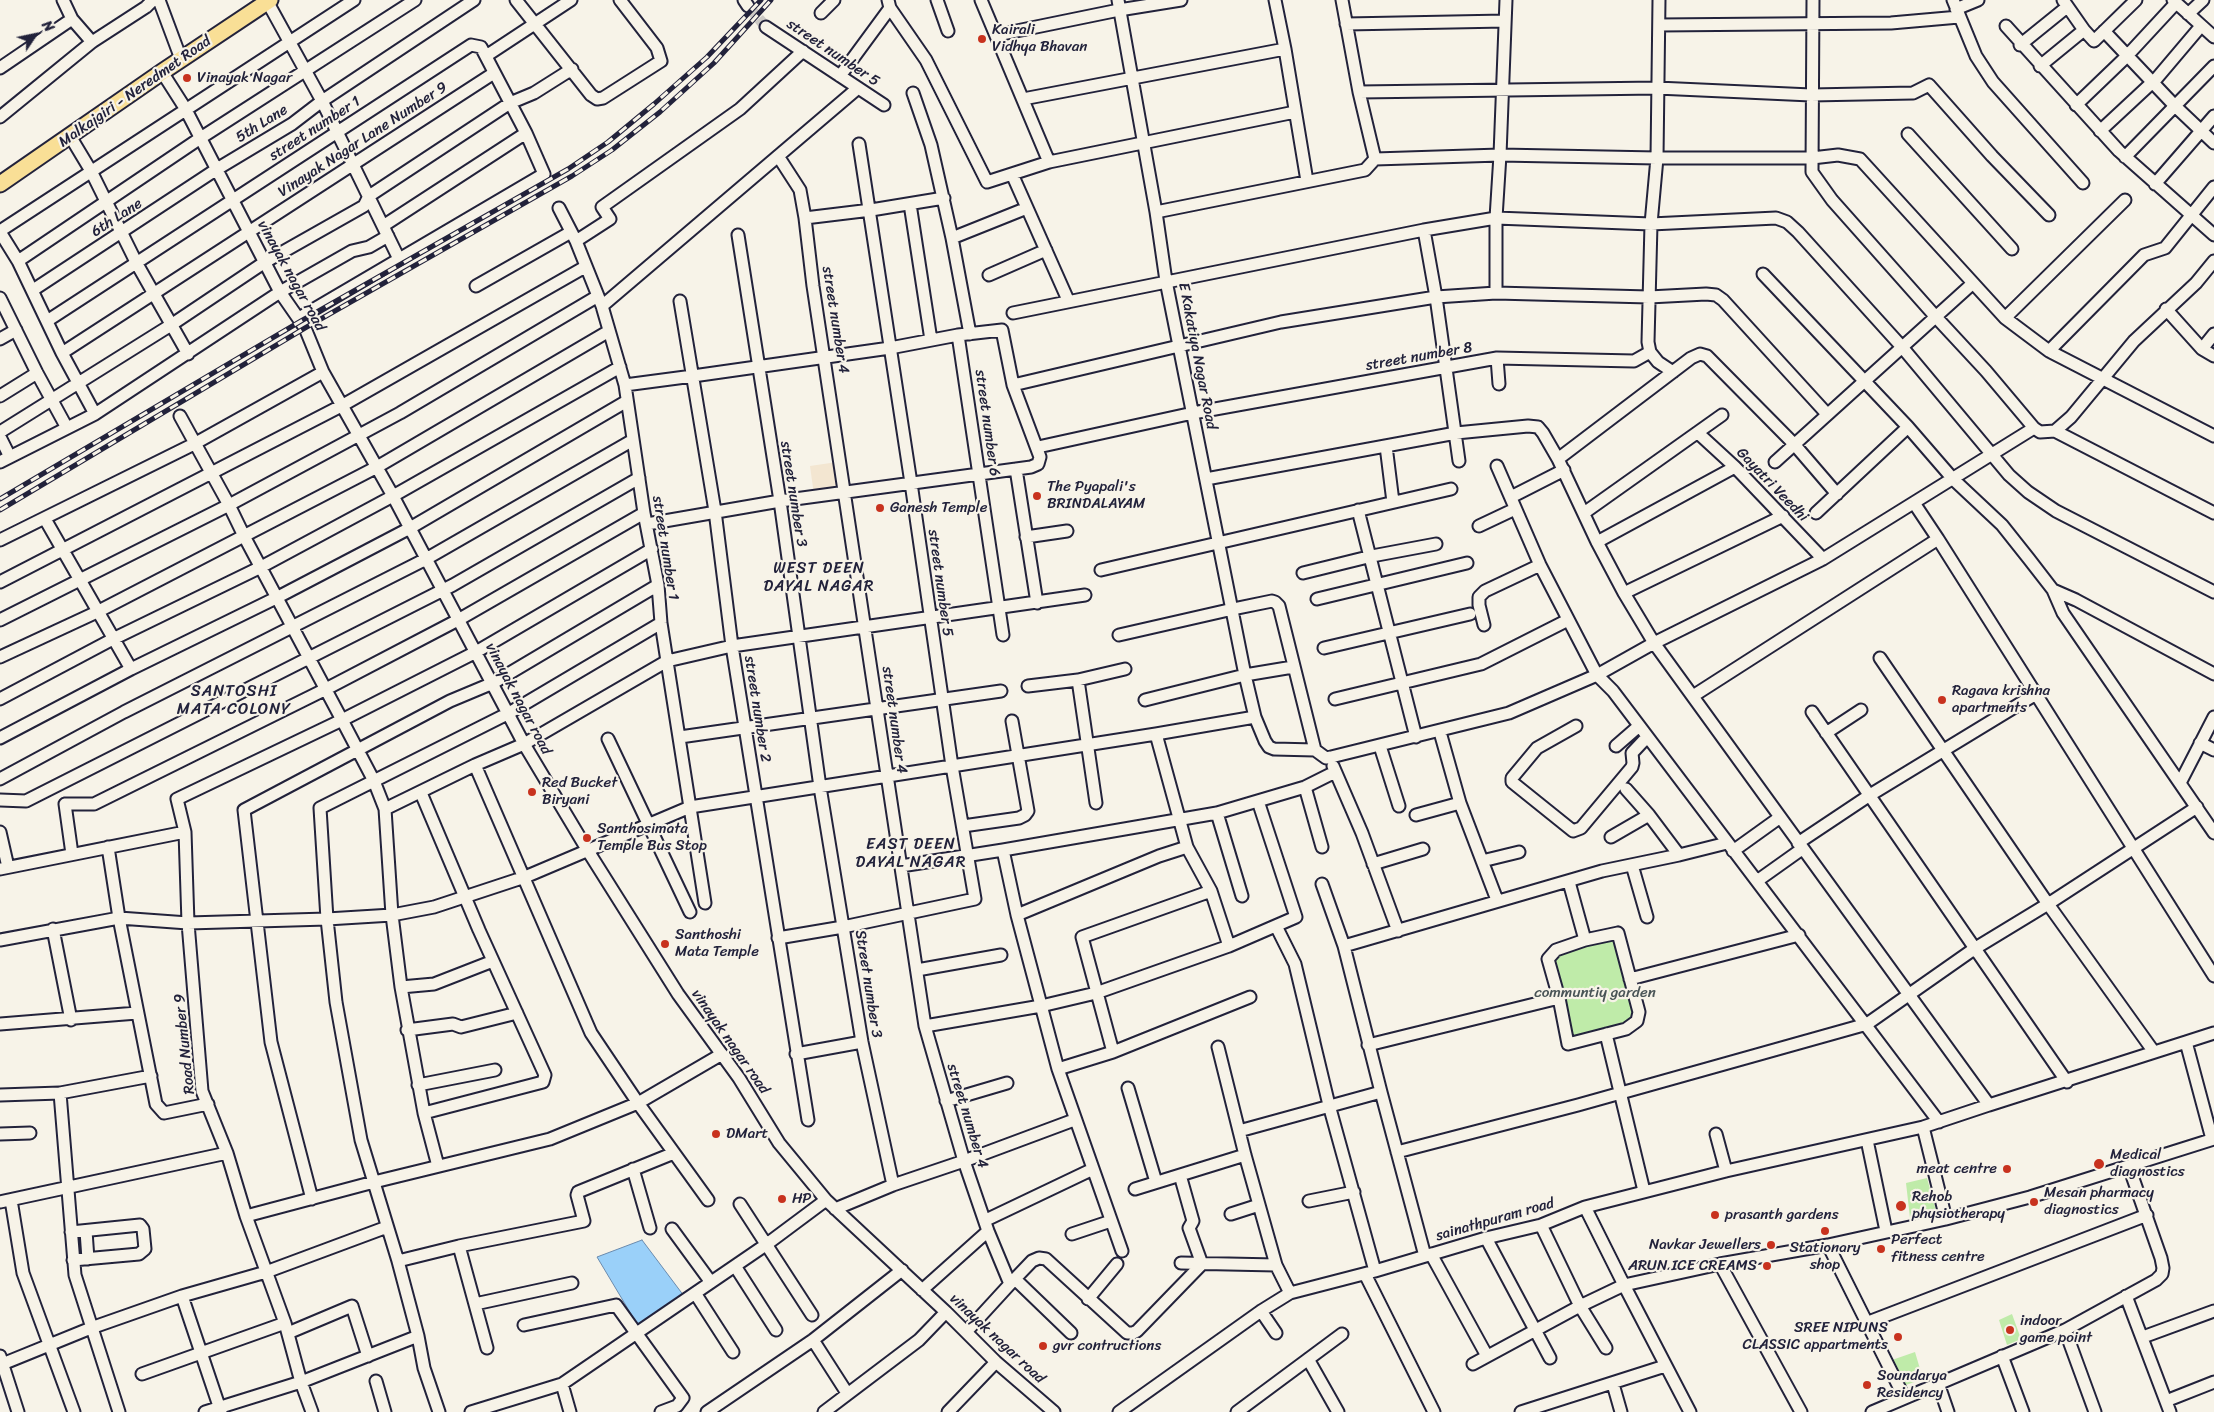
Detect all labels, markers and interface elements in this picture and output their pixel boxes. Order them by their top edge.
north arrow [10,10,60,60]
text: N [35,15,61,37]
street label: street number 5 [783,15,883,91]
place label: Kairali Vidhya Bhavan [992,21,1087,56]
street label: Malkajgiri - Neredmet Road [55,32,215,152]
marker: Kairali Vidhya Bhavan [976,33,988,45]
place label: Vinayak Nagar [197,69,292,87]
marker: Vinayak Nagar [181,72,193,84]
street label: Vinayak Nagar Lane Number 9 [275,79,451,201]
street label: street number 1 [266,93,364,165]
street label: 5th Lane [233,101,291,147]
street label: 6th Lane [88,195,146,241]
street label: vinayak nagar road [253,218,329,334]
street label: street number 4 [818,265,852,375]
street label: E Kakatiya Nagar Road [1174,281,1220,431]
street label: street number 8 [1364,339,1474,375]
street label: street number 6 [971,369,1003,477]
street label: street number 3 [776,440,810,548]
street label: Gayatri Veedhi [1732,444,1812,526]
place label: The Pyapali's BRINDALAYAM [1047,478,1145,513]
marker: The Pyapali's BRINDALAYAM [1031,490,1043,502]
street label: street number 1 [648,495,682,601]
place label: Ganesh Temple [890,499,987,517]
marker: Ganesh Temple [874,502,886,514]
street label: street number 5 [924,528,956,638]
district label: WEST DEEN DAYAL NAGAR [762,559,876,597]
street label: vinayak nagar road [481,640,555,758]
street label: street number 2 [740,654,774,764]
street label: street number 4 [878,665,910,775]
district label: SANTOSHI MATA COLONY [176,682,292,720]
place label: Ragava krishna apartments [1952,682,2050,717]
marker: Ragava krishna apartments [1936,694,1948,706]
place label: Red Bucket Biryani [542,774,617,809]
marker: Red Bucket Biryani [526,786,538,798]
place label: Santhosimata Temple Bus Stop [597,820,707,855]
marker: Santhosimata Temple Bus Stop [581,832,593,844]
district label: EAST DEEN DAYAL NAGAR [854,835,968,873]
place label: Santhoshi Mata Temple [675,926,759,961]
street label: Street number 3 [851,929,885,1039]
marker: Santhoshi Mata Temple [659,938,671,950]
park label: communtiy garden [1534,984,1656,1002]
street label: vinayak nagar road [687,986,773,1098]
street label: Road Number 9 [171,993,199,1095]
street label: street number 4 [943,1062,991,1170]
place label: DMart [726,1125,768,1143]
marker: DMart [710,1128,722,1140]
place label: Medical diagnostics [2110,1146,2185,1181]
marker: Medical diagnostics [2092,1157,2106,1171]
place label: meat centre [1917,1160,1997,1178]
marker: meat centre [2001,1163,2013,1175]
place label: Mesan pharmacy diagnostics [2044,1184,2154,1219]
place label: Rehob physiotherapy [1912,1188,2005,1223]
place label: HP [792,1190,811,1208]
marker: HP [776,1193,788,1205]
street label: sainathpuram road [1434,1194,1556,1246]
marker: Mesan pharmacy diagnostics [2028,1196,2040,1208]
marker: Rehob physiotherapy [1894,1199,1908,1213]
place label: prasanth gardens [1725,1206,1839,1224]
marker: prasanth gardens [1709,1209,1721,1221]
marker: Stationary shop [1819,1225,1831,1237]
place label: Perfect fitness centre [1891,1231,1985,1266]
place label: Navkar Jewellers [1649,1236,1761,1254]
marker: Navkar Jewellers [1765,1239,1777,1251]
place label: Stationary shop [1789,1239,1861,1274]
marker: Perfect fitness centre [1875,1243,1887,1255]
place label: ARUN ICE CREAMS [1628,1257,1757,1275]
marker: ARUN ICE CREAMS [1761,1260,1773,1272]
street label: vinayak nagar road [946,1290,1048,1388]
place label: indoor game point [2020,1312,2092,1347]
place label: SREE NIPUNS CLASSIC appartments [1743,1319,1888,1354]
marker: indoor game point [2004,1324,2016,1336]
marker: SREE NIPUNS CLASSIC appartments [1892,1331,1904,1343]
place label: gvr contructions [1053,1337,1161,1355]
marker: gvr contructions [1037,1340,1049,1352]
place label: Soundarya Residency [1877,1367,1947,1402]
marker: Soundarya Residency [1861,1379,1873,1391]

